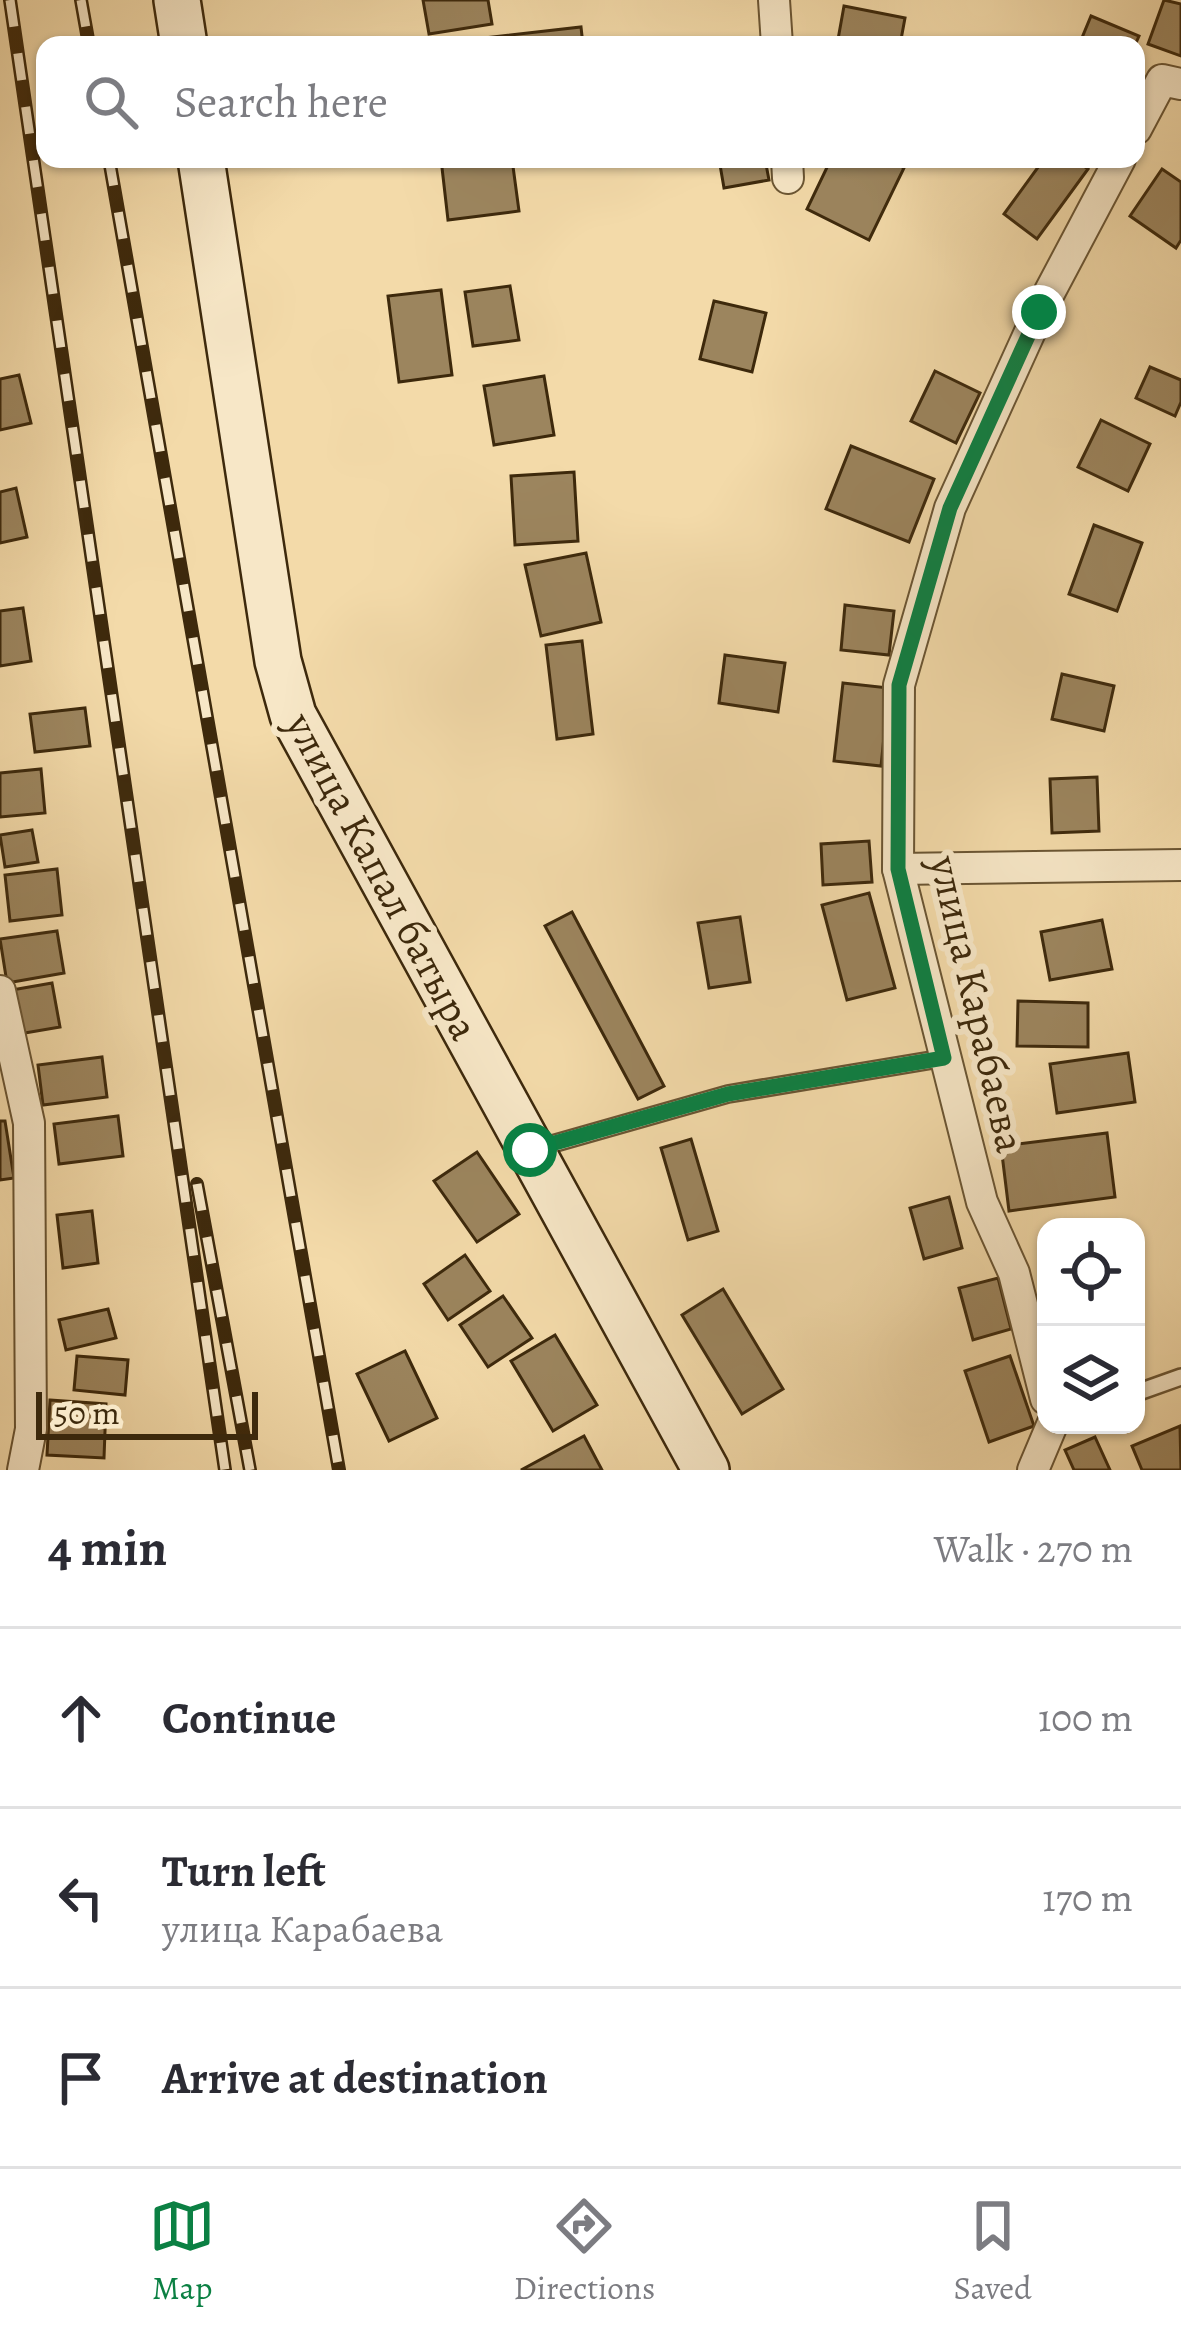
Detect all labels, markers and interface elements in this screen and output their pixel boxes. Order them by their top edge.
search box [36,36,1145,168]
icon: search [78,69,144,135]
text: Search here [174,71,388,133]
route end [1012,285,1066,339]
street label: улица Капал батыра [272,701,494,1050]
street label: улица Карабаева [916,849,1040,1158]
route start [503,1123,557,1177]
map controls [1037,1218,1145,1434]
button: locate [1037,1218,1145,1326]
button: layers [1037,1326,1145,1434]
scale bar [36,1386,258,1439]
text: 50 m [54,1390,120,1435]
text: 4 min [48,1513,167,1583]
text: Walk · 270 m [934,1522,1133,1575]
icon: ahead [48,1685,114,1751]
text: Continue [162,1687,336,1749]
text: 100 m [1038,1691,1133,1744]
text: Turn left [162,1840,326,1902]
icon: left [48,1865,114,1931]
text: 170 m [1042,1871,1133,1924]
text: улица Карабаева [162,1902,443,1955]
icon: arrive [48,2045,114,2111]
text: Arrive at destination [162,2047,548,2109]
tab: Map [149,2193,215,2310]
tab: Directions [514,2193,655,2310]
tab: Saved [954,2193,1032,2310]

